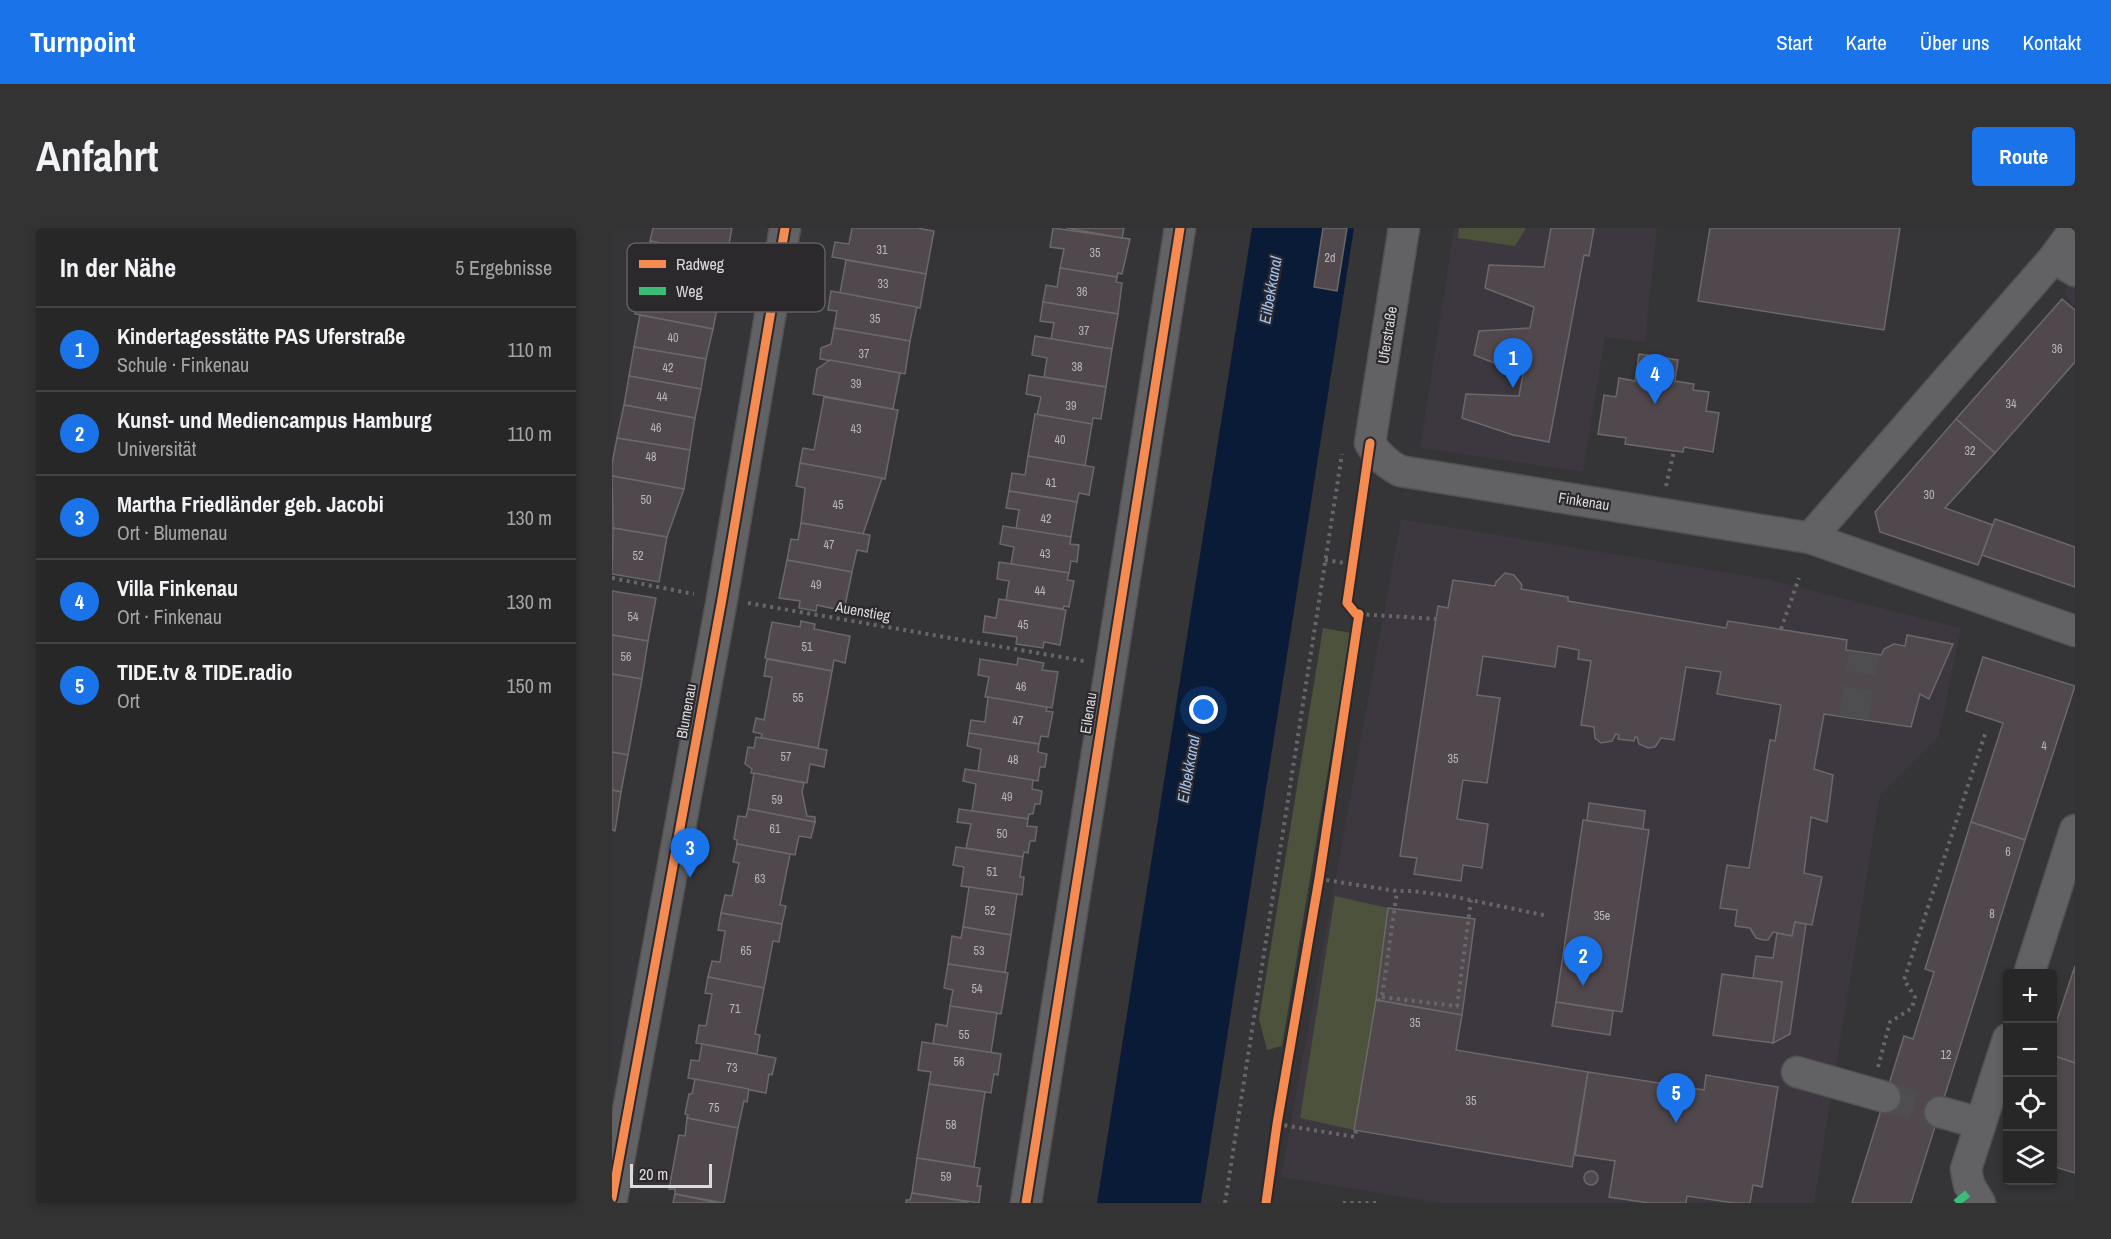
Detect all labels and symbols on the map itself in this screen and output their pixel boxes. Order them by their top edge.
house number: 31 [877,242,888,258]
legend [627,243,825,312]
house number: 35 [1090,245,1101,261]
house number: 2d [1325,250,1335,266]
text: Radweg [676,253,725,275]
water label: Eilbekkanal [1253,254,1287,325]
house number: 33 [878,276,888,292]
text: Weg [676,280,703,302]
house number: 36 [1077,284,1087,300]
street label: Uferstraße [1372,305,1402,365]
house number: 35 [870,311,881,327]
house number: 37 [1079,323,1090,339]
house number: 40 [668,330,678,346]
pin: 1 [1494,338,1532,388]
house number: 36 [2052,341,2062,357]
house number: 37 [859,346,870,362]
pin: 4 [1636,354,1674,404]
house number: 38 [1072,359,1082,375]
house number: 42 [663,360,673,376]
house number: 39 [851,376,861,392]
house number: 44 [657,389,668,405]
house number: 34 [2006,396,2017,412]
house number: 39 [1066,398,1076,414]
house number: 46 [651,420,661,436]
house number: 43 [851,421,861,437]
house number: 40 [1055,432,1065,448]
house number: 32 [1965,443,1975,459]
house number: 48 [646,449,656,465]
house number: 41 [1046,475,1057,491]
street label: Finkenau [1557,487,1611,515]
house number: 30 [1924,487,1934,503]
house number: 50 [641,492,651,508]
house number: 45 [833,497,844,513]
house number: 42 [1041,511,1051,527]
house number: 47 [824,537,835,553]
house number: 43 [1040,546,1050,562]
house number: 52 [633,548,643,564]
house number: 49 [811,577,821,593]
house number: 44 [1035,583,1046,599]
street label: Auenstieg [833,596,892,626]
house number: 54 [628,609,639,625]
house number: 45 [1018,617,1029,633]
house number: 51 [802,639,813,655]
house number: 56 [621,649,631,665]
house number: 46 [1016,679,1026,695]
street label: Blumenau [671,682,701,740]
house number: 55 [793,690,804,706]
street label: Eilenau [1074,691,1102,735]
your location [1189,695,1218,724]
house number: 47 [1013,713,1024,729]
water label: Eilbekkanal [1171,733,1205,804]
house number: 4 [2041,738,2047,754]
house number: 57 [781,749,792,765]
house number: 35 [1448,751,1459,767]
house number: 48 [1008,752,1018,768]
house number: 49 [1002,789,1012,805]
house number: 59 [772,792,782,808]
house number: 61 [770,821,781,837]
house number: 50 [997,826,1007,842]
pin: 3 [670,828,710,878]
house number: 6 [2005,844,2011,860]
house number: 51 [987,864,998,880]
house number: 63 [755,871,765,887]
house number: 52 [985,903,995,919]
house number: 8 [1989,906,1995,922]
house number: 35e [1594,908,1610,924]
pin: 2 [1564,936,1602,986]
house number: 65 [741,943,752,959]
house number: 53 [974,943,984,959]
house number: 54 [972,981,983,997]
house number: 71 [730,1001,741,1017]
house number: 35 [1410,1015,1421,1031]
house number: 55 [959,1027,970,1043]
house number: 12 [1941,1047,1951,1063]
house number: 56 [954,1054,964,1070]
house number: 73 [727,1060,737,1076]
pin: 5 [1656,1074,1696,1123]
house number: 35 [1466,1093,1477,1109]
house number: 75 [709,1100,720,1116]
house number: 58 [946,1117,956,1133]
scale bar [630,1161,712,1188]
house number: 59 [941,1169,951,1185]

